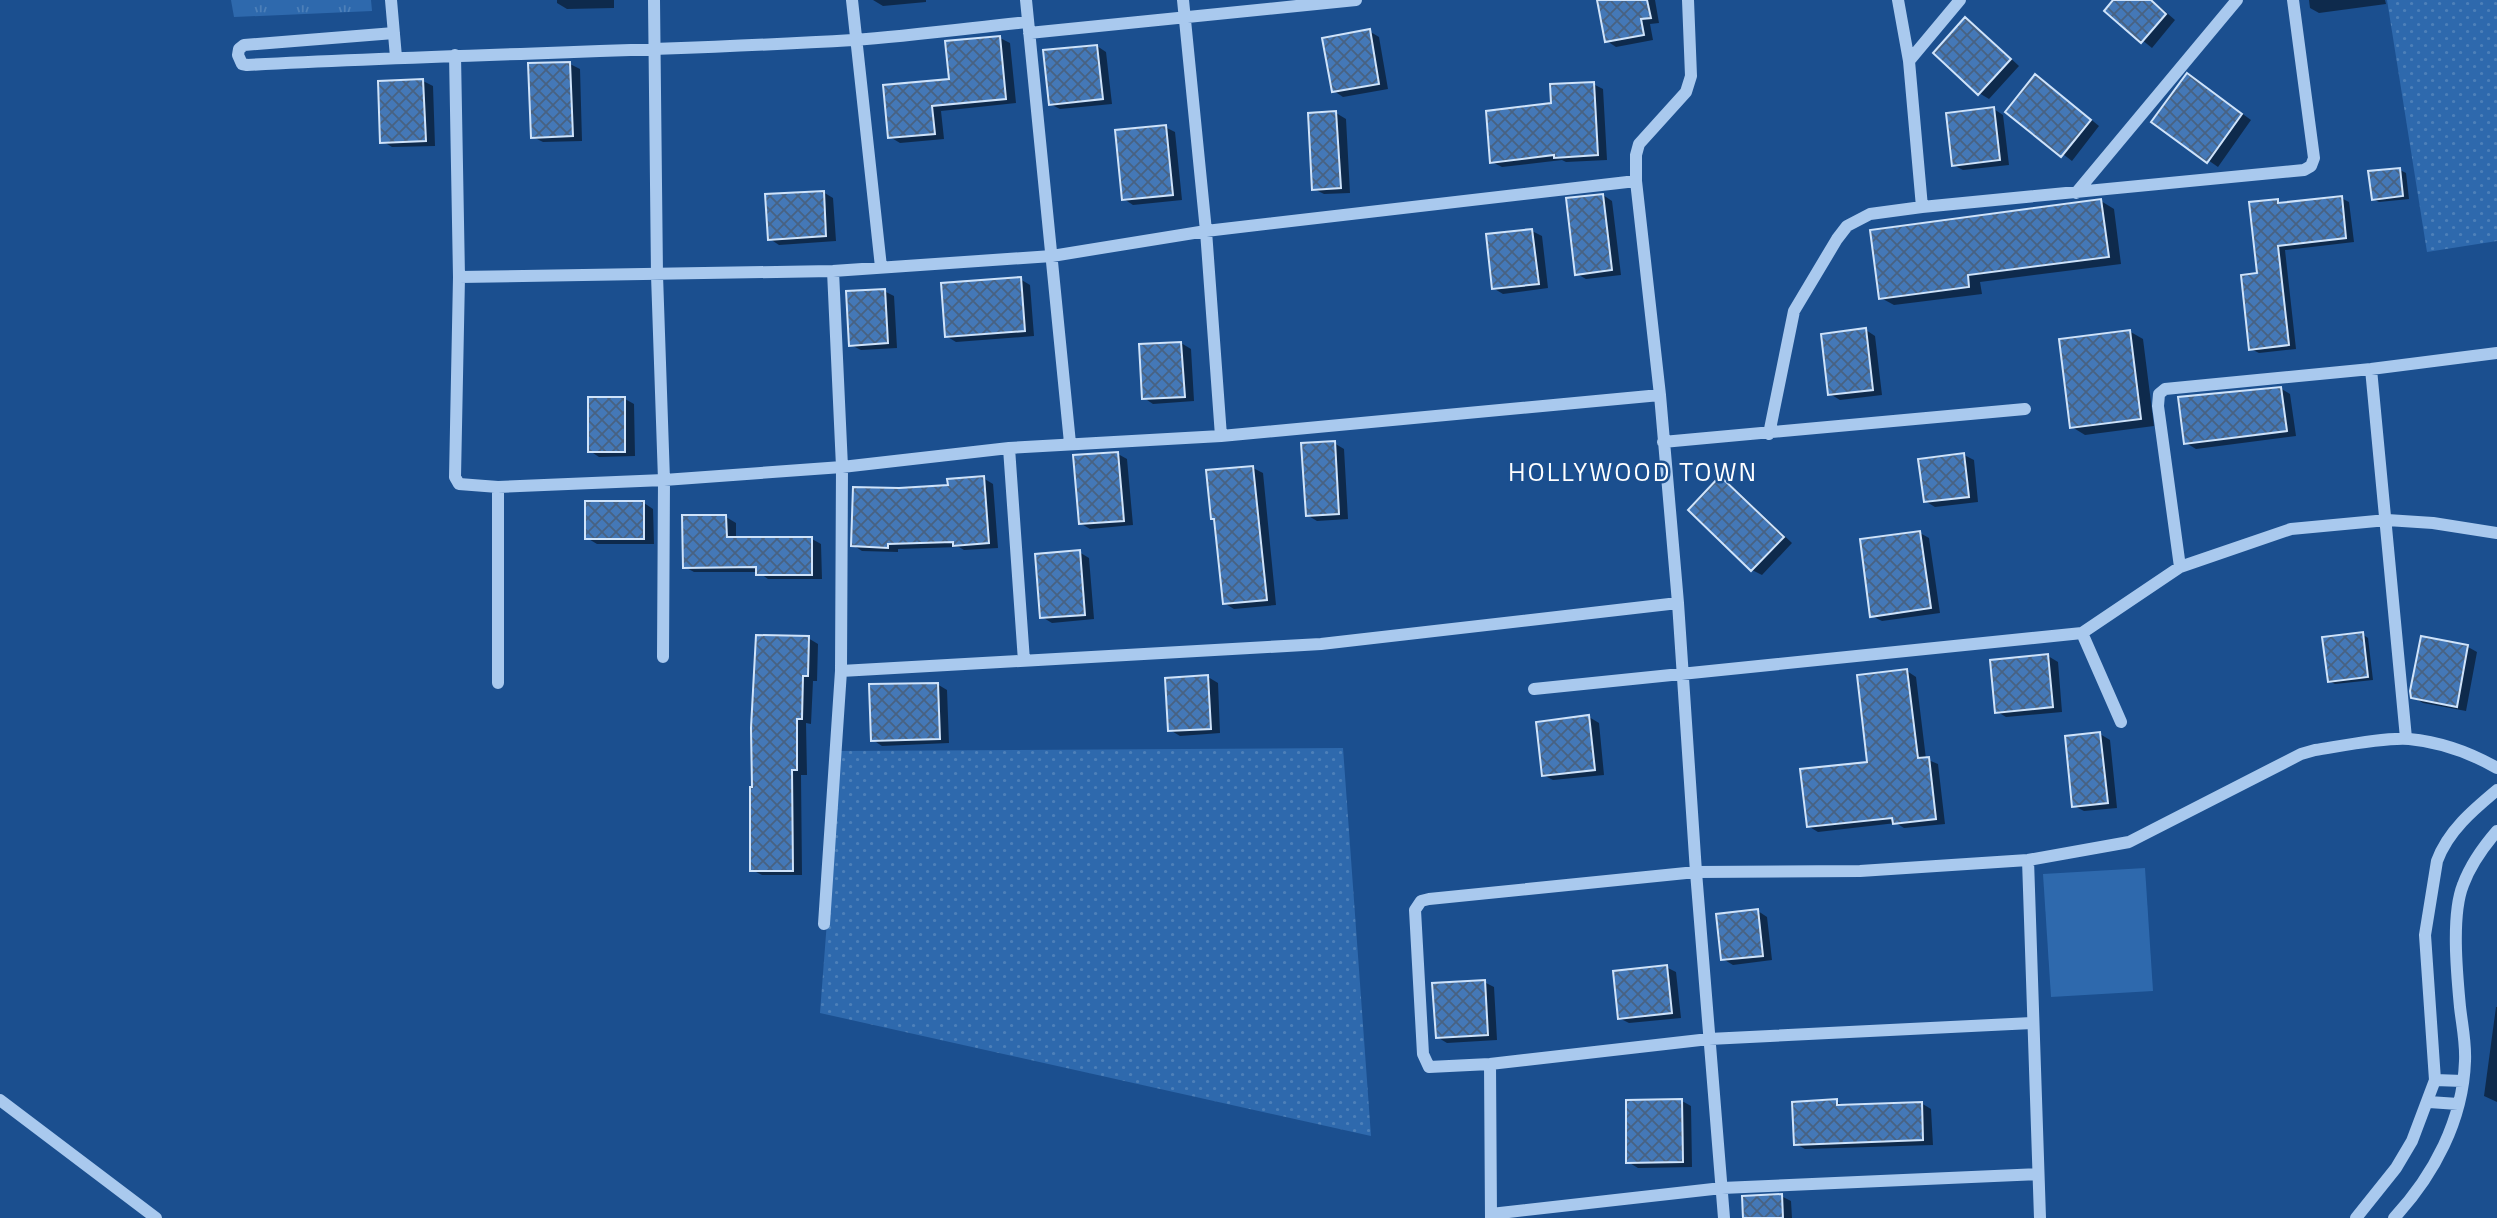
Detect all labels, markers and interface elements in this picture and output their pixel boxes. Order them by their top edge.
district label: HOLLYWOOD TOWN [1508,452,1758,491]

